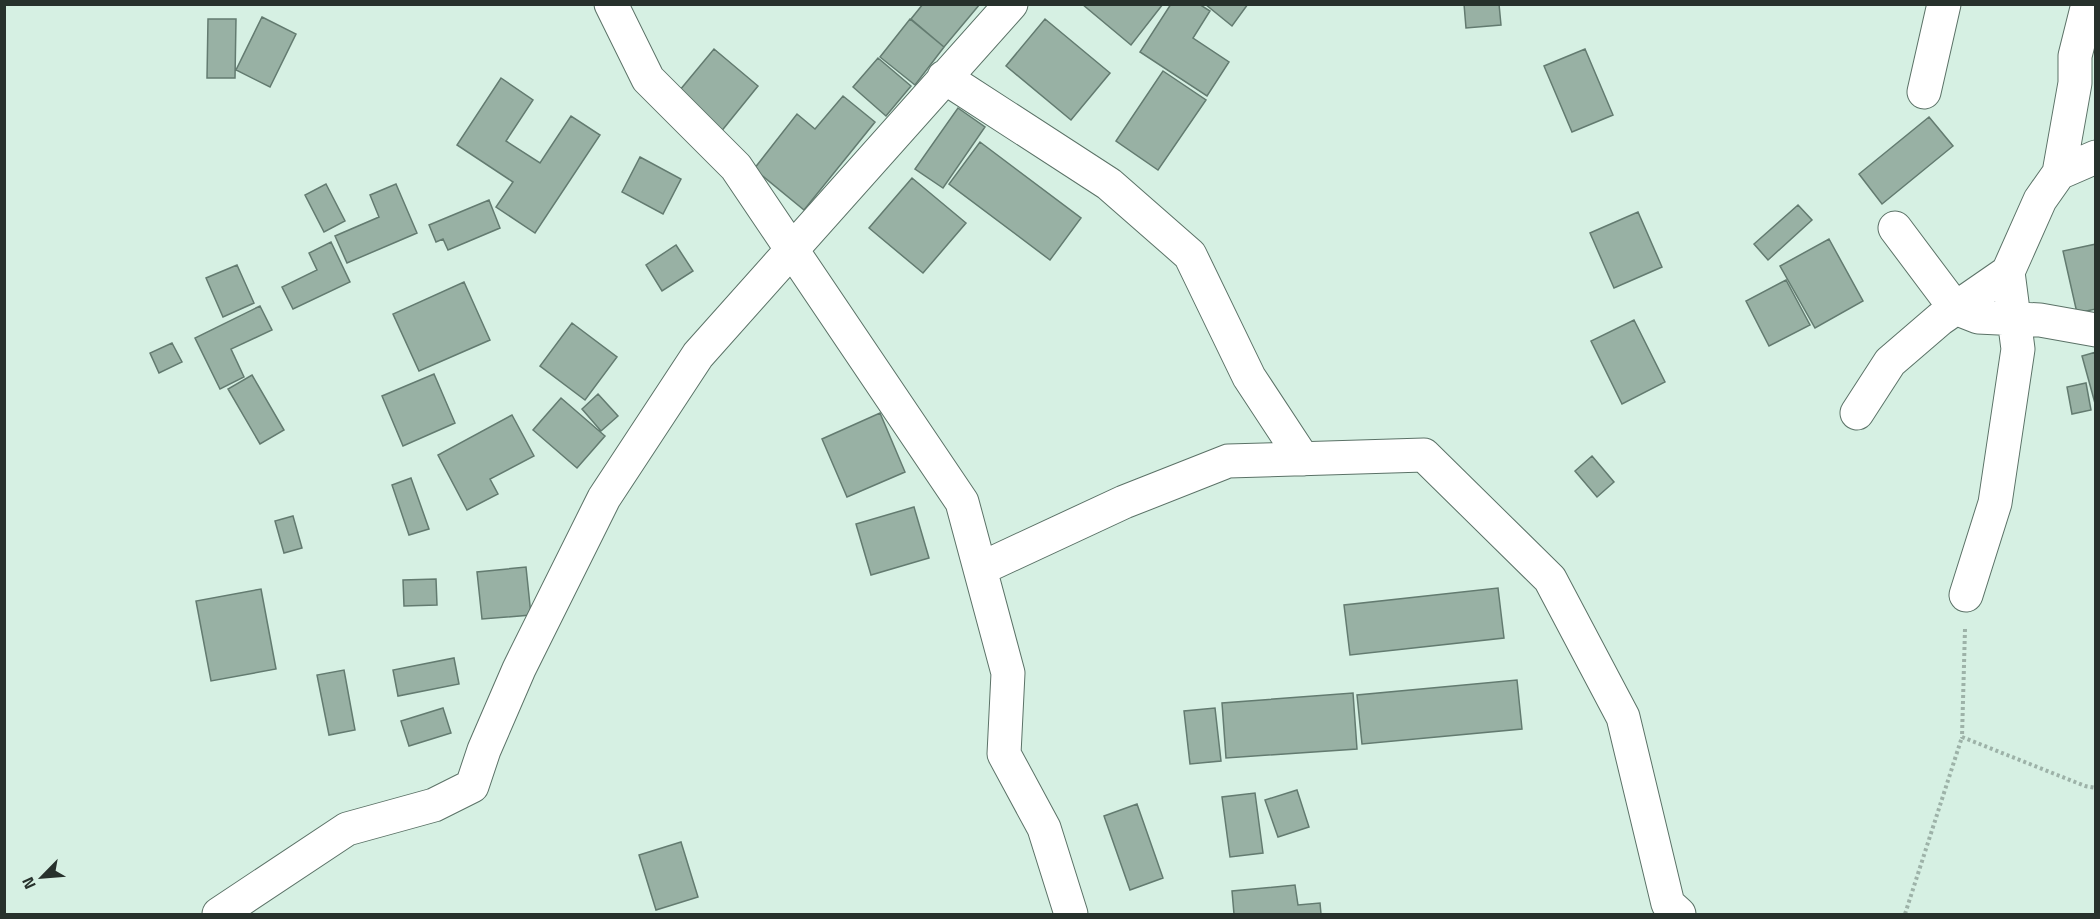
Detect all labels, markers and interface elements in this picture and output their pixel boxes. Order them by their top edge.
north arrow [12,847,72,907]
text: N [15,873,42,893]

